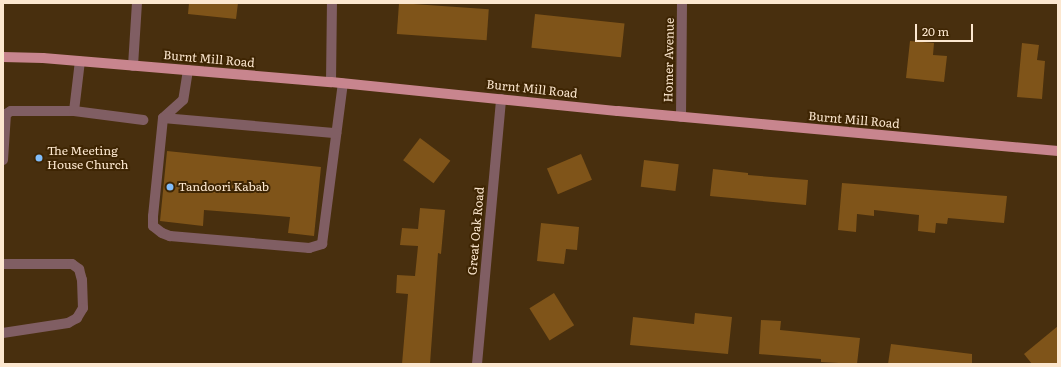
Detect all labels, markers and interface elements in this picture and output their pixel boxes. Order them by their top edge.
scale bar [917,16,975,42]
street label: Homer Avenue [661,18,677,102]
text: 20 m [922,22,949,40]
street label: Burnt Mill Road [163,48,255,70]
street label: Burnt Mill Road [486,77,578,101]
street label: Burnt Mill Road [808,109,900,131]
place label: The Meeting House Church [47,144,129,172]
marker: The Meeting House Church [34,153,44,163]
place label: Tandoori Kabab [178,180,269,194]
marker: Tandoori Kabab [165,182,175,192]
street label: Great Oak Road [465,186,487,276]

